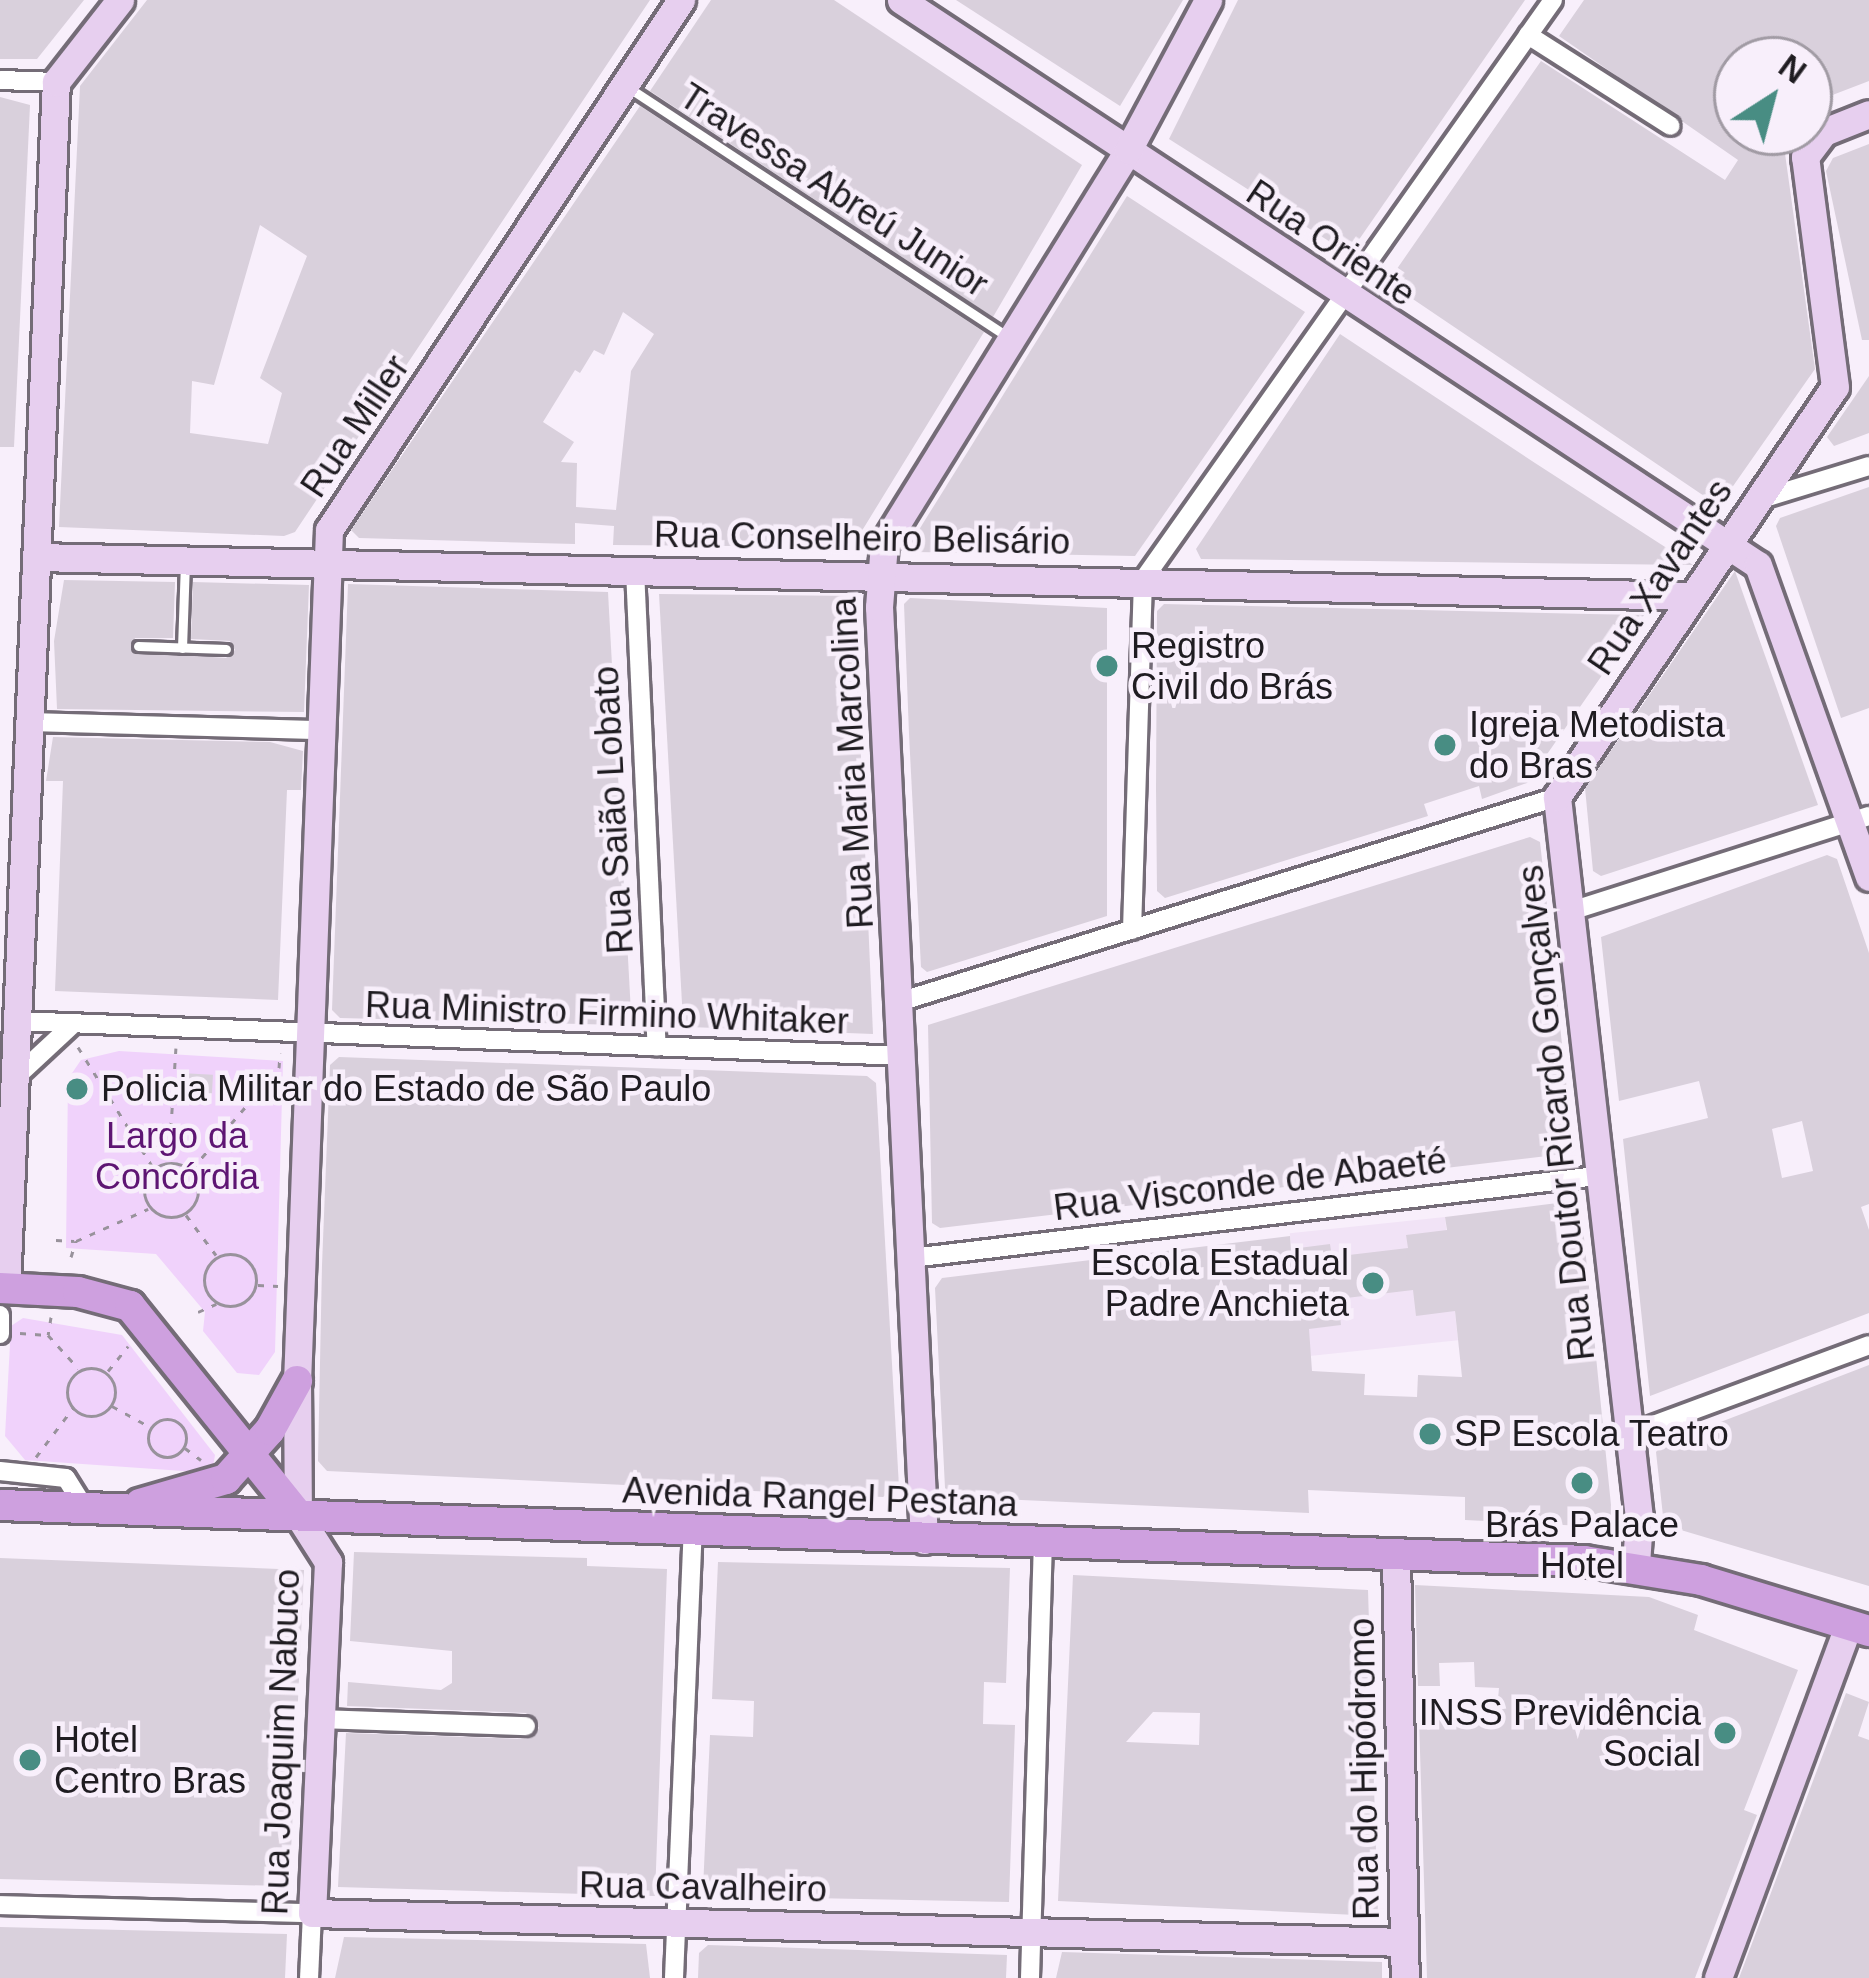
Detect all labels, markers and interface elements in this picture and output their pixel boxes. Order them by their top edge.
north arrow [1713,36,1833,156]
text: N [1772,47,1813,91]
street label: Travessa Abreú Junior [671,74,997,306]
street label: Rua Oriente [1238,171,1424,315]
street label: Rua Miller [292,347,418,505]
street label: Rua Xavantes [1579,471,1741,683]
street label: Rua Conselheiro Belisário [654,513,1070,563]
street label: Rua Maria Marcolina [822,596,882,930]
place label: Registro Civil do Brás [1131,623,1333,708]
marker: Registro Civil do Brás [1094,653,1120,679]
street label: Rua Saião Lobato [584,665,642,955]
place label: Igreja Metodista do Bras [1469,702,1725,787]
marker: Igreja Metodista do Bras [1432,732,1458,758]
street label: Rua Doutor Ricardo Gonçalves [1508,863,1604,1363]
street label: Rua Ministro Firmino Whitaker [364,983,850,1043]
place label: Policia Militar do Estado de São Paulo [101,1067,711,1111]
marker: Policia Militar do Estado de São Paulo [64,1076,90,1102]
park label: Largo da Concórdia [95,1113,259,1198]
street label: Rua Visconde de Abaeté [1050,1138,1450,1230]
place label: Escola Estadual Padre Anchieta [1091,1240,1349,1325]
marker: Escola Estadual Padre Anchieta [1360,1270,1386,1296]
place label: SP Escola Teatro [1454,1412,1730,1456]
marker: SP Escola Teatro [1417,1421,1443,1447]
street label: Avenida Rangel Pestana [622,1469,1018,1525]
marker: Brás Palace Hotel [1569,1470,1595,1496]
place label: Brás Palace Hotel [1485,1502,1679,1587]
street label: Rua Joaquim Nabuco [253,1568,309,1916]
street label: Rua do Hipódromo [1340,1618,1388,1920]
place label: INSS Previdência Social [1419,1690,1701,1775]
place label: Hotel Centro Bras [54,1717,246,1802]
marker: INSS Previdência Social [1712,1720,1738,1746]
marker: Hotel Centro Bras [17,1747,43,1773]
street label: Rua Cavalheiro [579,1863,827,1911]

